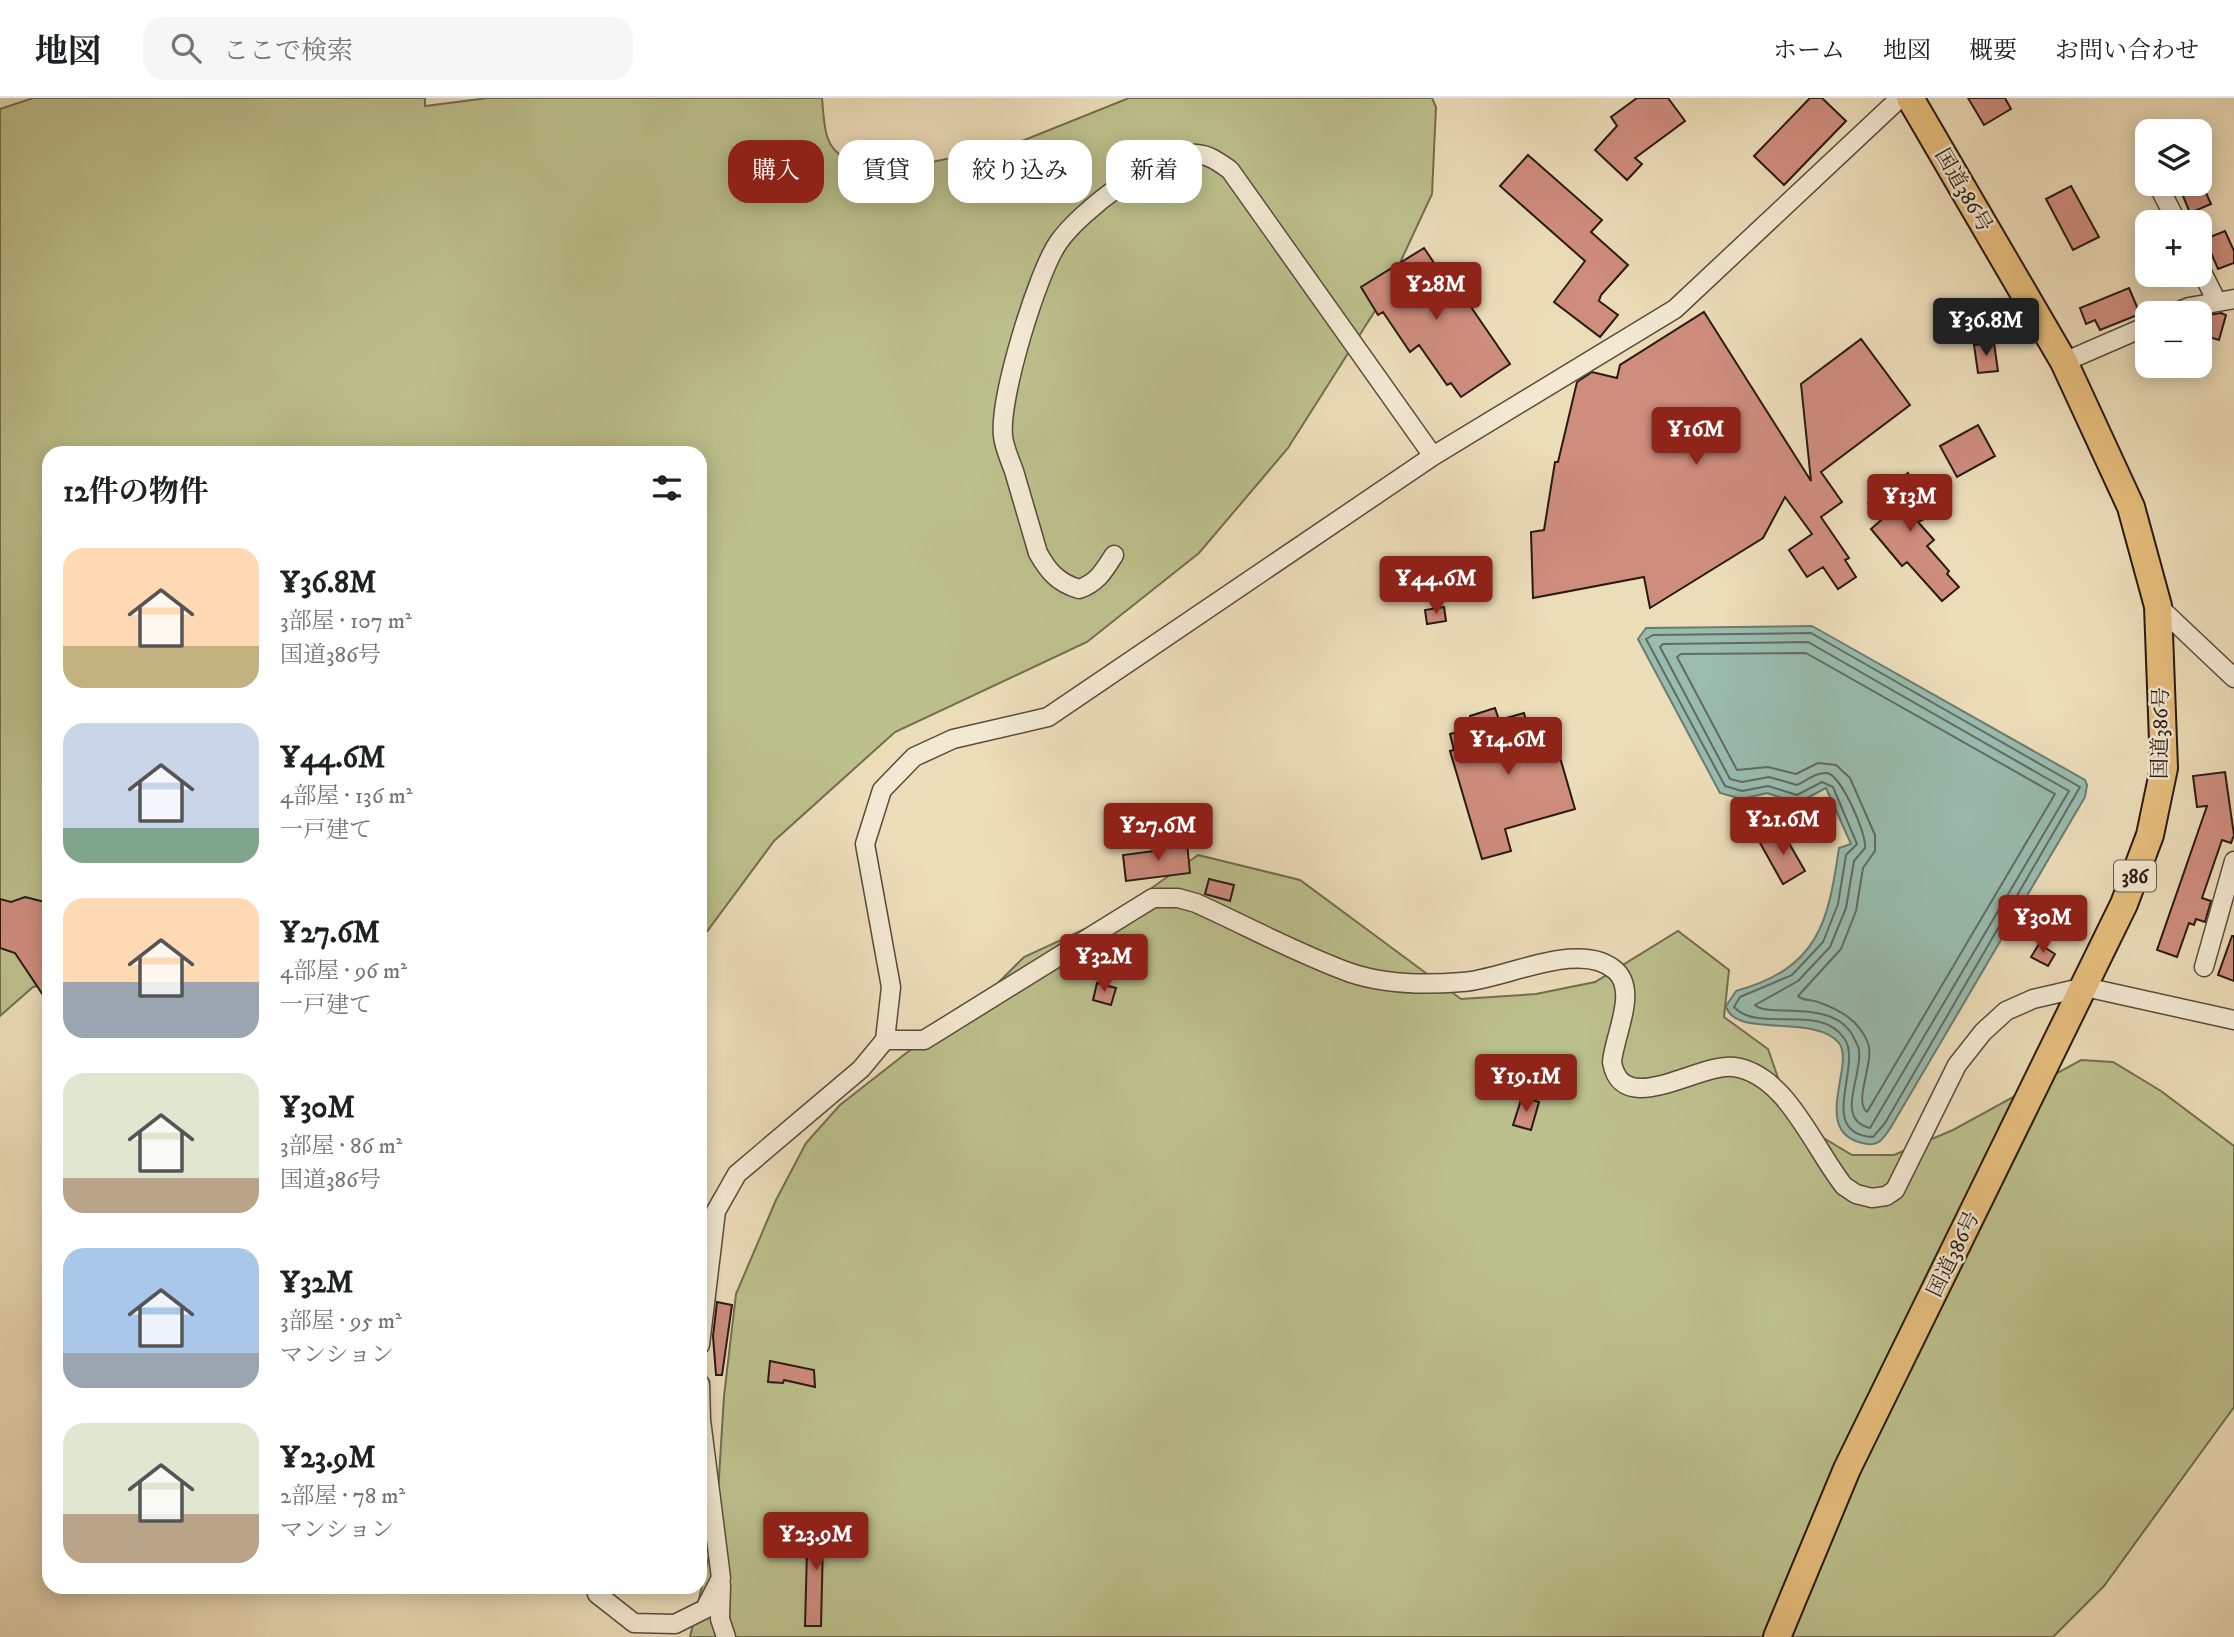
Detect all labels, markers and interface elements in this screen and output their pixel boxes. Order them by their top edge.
search box [143,17,633,80]
icon: search [167,29,205,67]
text: 地図 [35,32,101,73]
text: ここで検索 [223,35,353,68]
text: ホーム [1773,36,1845,66]
text: 地図 [1883,36,1931,66]
text: 概要 [1969,36,2017,66]
text: お問い合わせ [2055,36,2199,66]
map controls [2135,119,2212,378]
button: layers [2135,119,2212,196]
chip: 購入 [728,140,824,203]
chip: 賃貸 [838,140,934,203]
chip: 絞り込み [948,140,1092,203]
chip: 新着 [1106,140,1202,203]
street label: 国道386号 [1929,144,1997,237]
button: + [2135,210,2212,287]
pin: ¥28M [1395,262,1477,322]
text: ¥28M [1406,270,1466,299]
pin: ¥36.8M [1929,299,2043,358]
button: − [2135,301,2212,378]
text: ¥36.8M [1949,306,2023,335]
pin: ¥16M [1655,408,1737,467]
text: ¥16M [1668,415,1724,444]
icon: filters [648,469,686,507]
text: 12件の物件 [63,474,209,511]
pin: ¥13M [1869,474,1951,534]
text: ¥13M [1883,482,1937,511]
pin: ¥44.6M [1379,556,1493,616]
text: ¥44.6M [1396,564,1476,593]
text: ¥36.8M [280,565,376,602]
icon: home [119,576,203,660]
text: 3部屋 · 107 m² [280,607,412,636]
text: 国道386号 [280,641,381,670]
street label: 国道386号 [2147,687,2175,779]
pin: ¥14.6M [1451,718,1565,777]
text: ¥14.6M [1470,725,1546,754]
text: ¥44.6M [280,740,386,777]
icon: home [119,751,203,835]
text: 4部屋 · 136 m² [280,782,413,811]
pin: ¥21.6M [1726,798,1840,857]
pin: ¥27.6M [1101,804,1215,863]
text: ¥21.6M [1746,805,1820,834]
text: ¥27.6M [1120,811,1196,840]
text: 一戸建て [280,816,372,845]
road number: 386 [2114,860,2156,891]
pin: ¥30M [2002,896,2084,955]
text: ¥30M [2014,903,2072,932]
text: ¥27.6M [280,915,380,952]
icon: home [119,926,203,1010]
pin: ¥32M [1063,934,1145,994]
text: ¥32M [1076,942,1132,971]
text: 4部屋 · 96 m² [280,957,407,986]
text: 一戸建て [280,991,372,1020]
pin: ¥19.1M [1469,1054,1583,1114]
text: ¥19.1M [1491,1062,1561,1091]
text: ¥30M [280,1090,355,1127]
icon: home [119,1101,203,1185]
text: 3部屋 · 86 m² [280,1132,402,1161]
text: 国道386号 [280,1166,381,1195]
street label: 国道386号 [1922,1207,1986,1302]
text: ¥32M [280,1265,353,1302]
icon: home [119,1276,203,1360]
text: 3部屋 · 95 m² [280,1307,402,1336]
text: マンション [280,1341,394,1370]
text: ¥23.9M [280,1440,376,1477]
icon: home [119,1451,203,1535]
text: 2部屋 · 78 m² [280,1482,405,1511]
pin: ¥23.9M [759,1512,873,1572]
text: マンション [280,1516,394,1545]
text: ¥23.9M [779,1520,853,1549]

